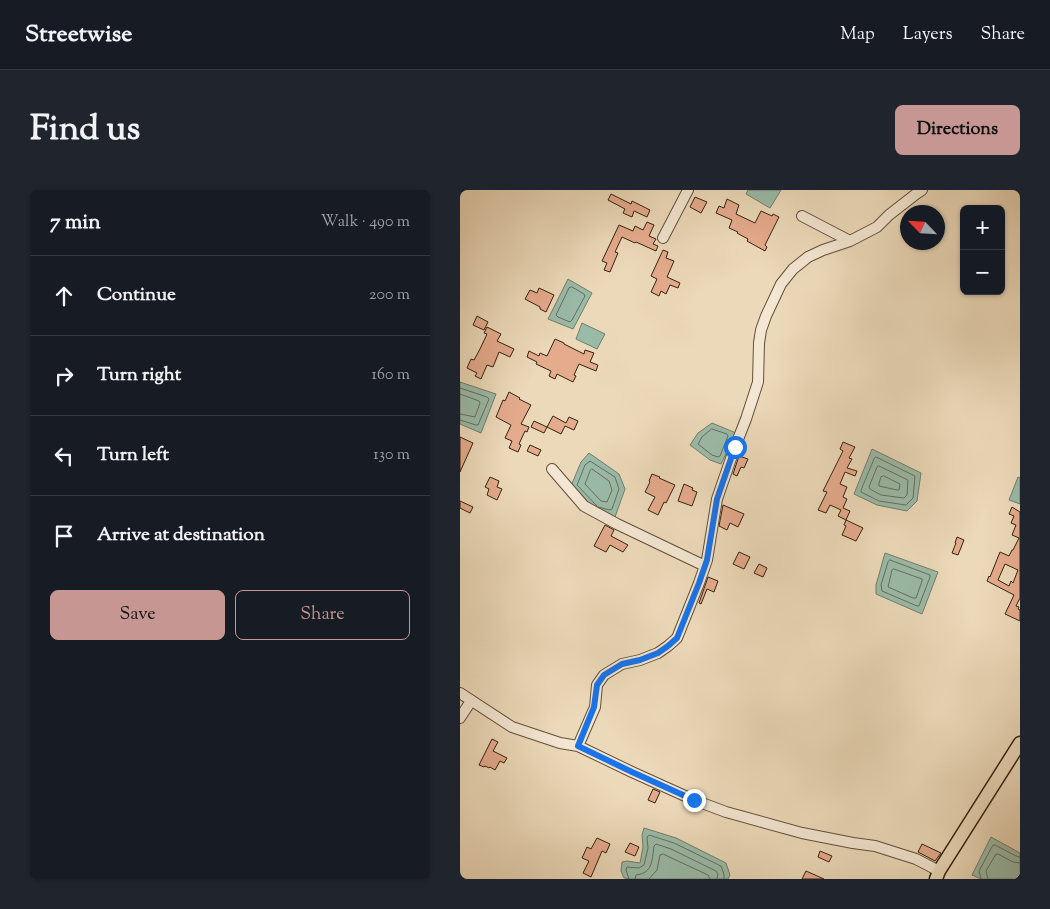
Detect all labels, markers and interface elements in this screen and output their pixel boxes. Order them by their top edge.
text: Streetwise [25,18,132,52]
text: Map [840,22,875,48]
text: Layers [903,22,953,48]
text: Share [981,22,1025,48]
text: Find us [30,105,140,156]
button: Directions [895,105,1020,155]
north arrow [900,205,945,250]
map controls [960,205,1005,295]
button: + [960,205,1005,250]
text: 7 min [50,208,101,238]
text: Walk · 490 m [321,211,410,234]
button: − [960,250,1005,295]
icon: ahead [50,282,78,310]
text: Continue [97,282,176,309]
text: 200 m [369,284,410,307]
icon: right [50,362,78,390]
text: Turn right [97,362,181,389]
text: 160 m [372,364,410,387]
route start [724,436,747,459]
icon: left [50,442,78,470]
text: Turn left [97,442,169,469]
text: 130 m [373,444,410,467]
icon: arrive [50,522,78,550]
text: Arrive at destination [97,522,265,549]
button: Save [50,590,225,640]
button: Share [235,590,410,640]
route end [683,789,706,812]

